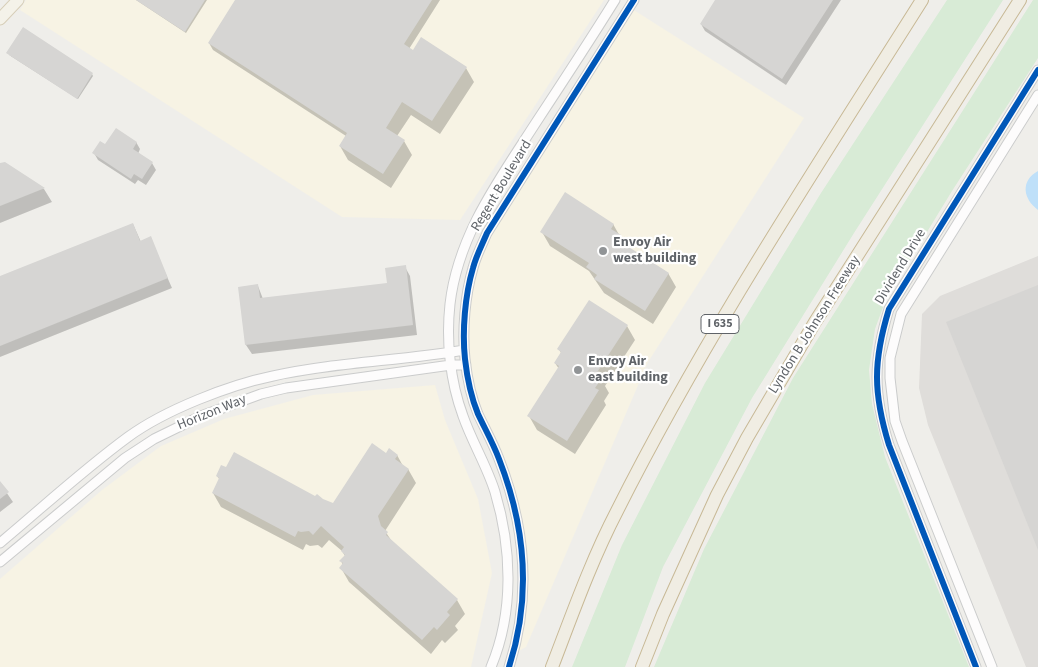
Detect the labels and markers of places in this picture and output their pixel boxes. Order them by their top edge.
place label: Envoy Air west building [613,235,696,268]
marker: Envoy Air west building [597,245,609,257]
place label: Envoy Air east building [588,354,668,387]
marker: Envoy Air east building [572,364,584,376]

